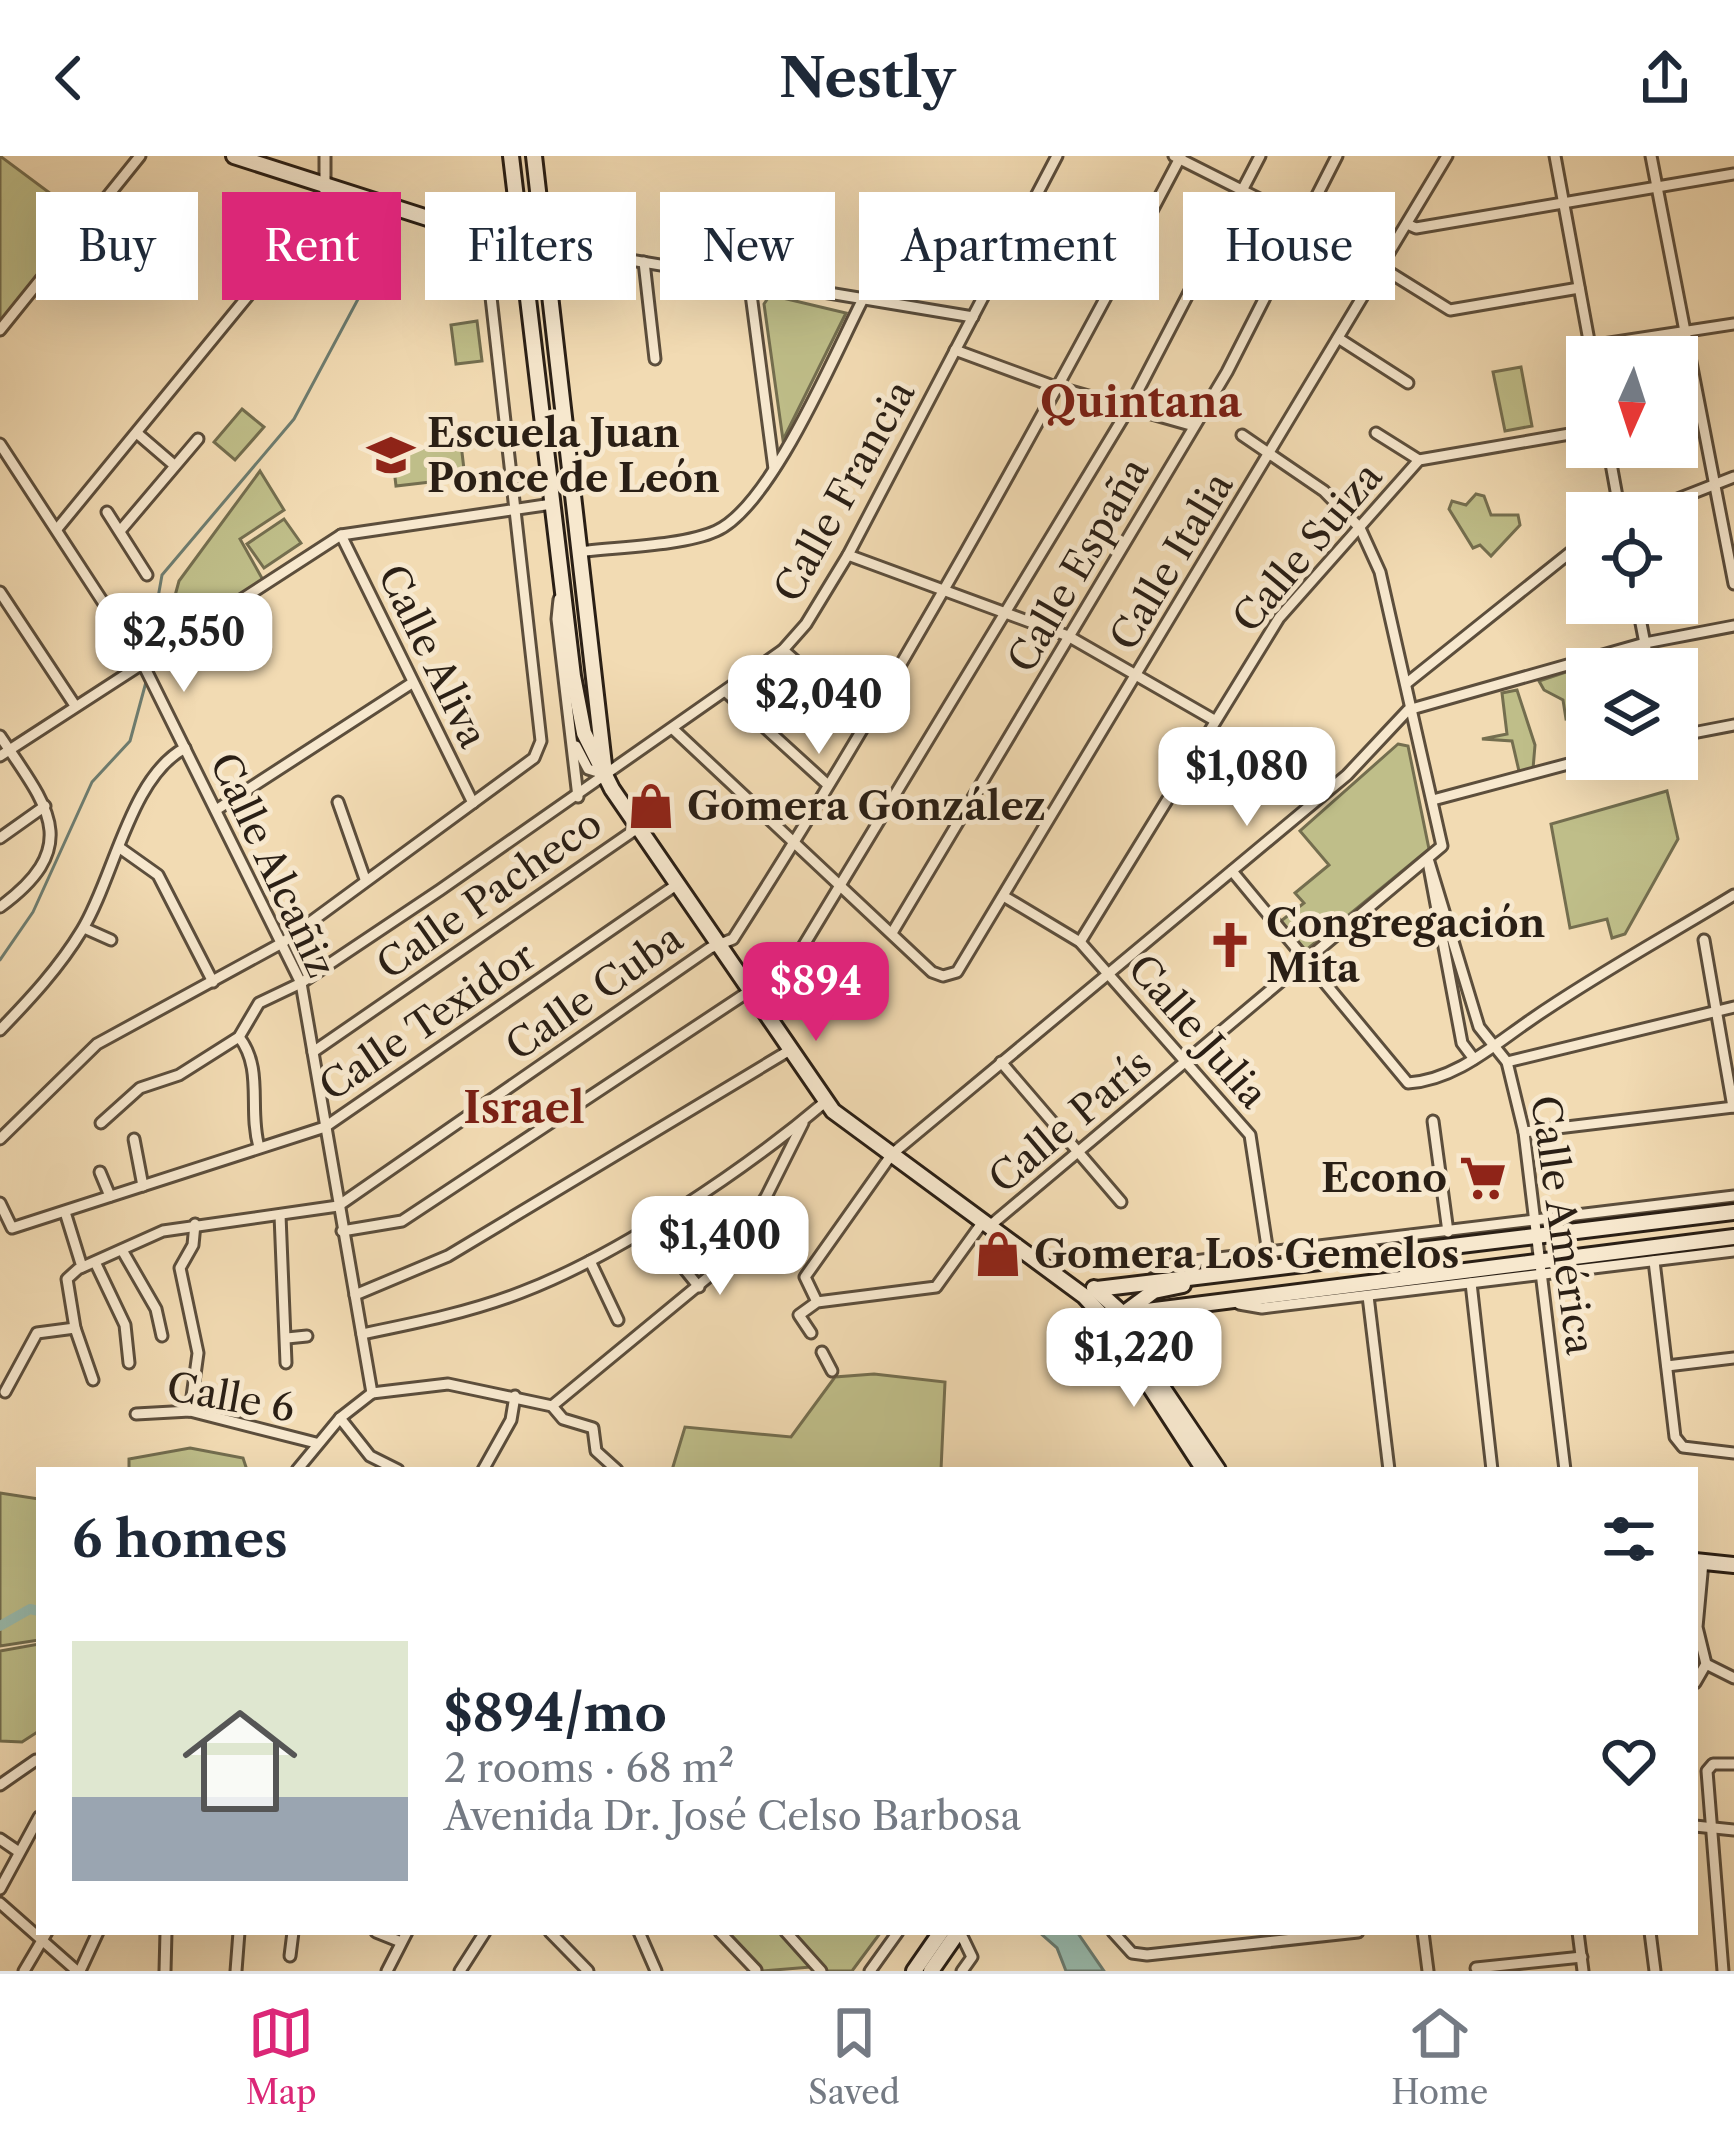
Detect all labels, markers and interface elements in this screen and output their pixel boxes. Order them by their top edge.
icon: back [36,45,102,111]
text: Nestly [779,45,955,111]
icon: share [1632,45,1698,111]
chip: Buy [36,192,198,300]
chip: Rent [222,192,401,300]
chip: Filters [425,192,636,300]
chip: New [660,192,835,300]
chip: Apartment [859,192,1159,300]
chip: House [1183,192,1395,300]
north arrow [1566,336,1698,468]
map controls [1566,336,1698,780]
street label: Calle Francia [764,372,925,610]
district label: Quintana [1040,376,1243,428]
place label: Escuela Juan Ponce de León [427,409,720,502]
school or university icon: Escuela Juan Ponce de León [366,430,416,480]
street label: Calle España [997,449,1159,681]
street label: Calle Suiza [1222,452,1392,641]
street label: Calle Italia [1099,463,1243,658]
button: locate [1566,492,1698,624]
street label: Calle Aliva [368,557,498,755]
pin: $2,550 [86,593,282,695]
text: $2,550 [122,608,246,656]
button: layers [1566,648,1698,780]
pin: $2,040 [721,655,917,757]
text: $2,040 [755,670,883,718]
pin: $1,080 [1149,727,1345,829]
text: $1,080 [1185,742,1309,790]
street label: Calle Alcañiz [200,745,346,985]
shop icon: Gomera González [626,781,676,831]
place label: Gomera González [687,782,1046,830]
street label: Calle Pacheco [368,799,610,989]
place label: Congregación Mita [1266,899,1546,992]
street label: Calle Cuba [497,914,692,1070]
church icon: Congregación Mita [1205,920,1255,970]
street label: Calle Texidor [310,931,544,1111]
pin: $894 [745,942,887,1044]
street label: Calle Julia [1118,944,1278,1118]
text: $894 [770,957,862,1005]
street label: Calle París [979,1039,1161,1203]
district label: Israel [463,1082,585,1134]
street label: Calle América [1521,1092,1605,1358]
supermarket icon: Econo [1458,1153,1508,1203]
place label: Econo [1321,1154,1447,1202]
pin: $1,400 [622,1196,818,1298]
text: $1,400 [659,1211,781,1259]
shop icon: Gomera Los Gemelos [973,1229,1023,1279]
place label: Gomera Los Gemelos [1034,1230,1459,1278]
pin: $1,220 [1036,1308,1232,1410]
text: $1,220 [1074,1323,1194,1371]
street label: Calle 6 [163,1362,299,1432]
icon: filters [1596,1506,1662,1572]
text: 6 homes [72,1508,288,1570]
text: $894/mo [444,1682,667,1744]
icon: home [168,1689,312,1833]
icon: heart [1596,1728,1662,1794]
text: 2 rooms · 68 m² [444,1744,734,1792]
text: Avenida Dr. José Celso Barbosa [444,1792,1021,1840]
tab: Map [246,2000,317,2113]
tab: Saved [808,2000,900,2113]
tab: Home [1391,2000,1488,2113]

